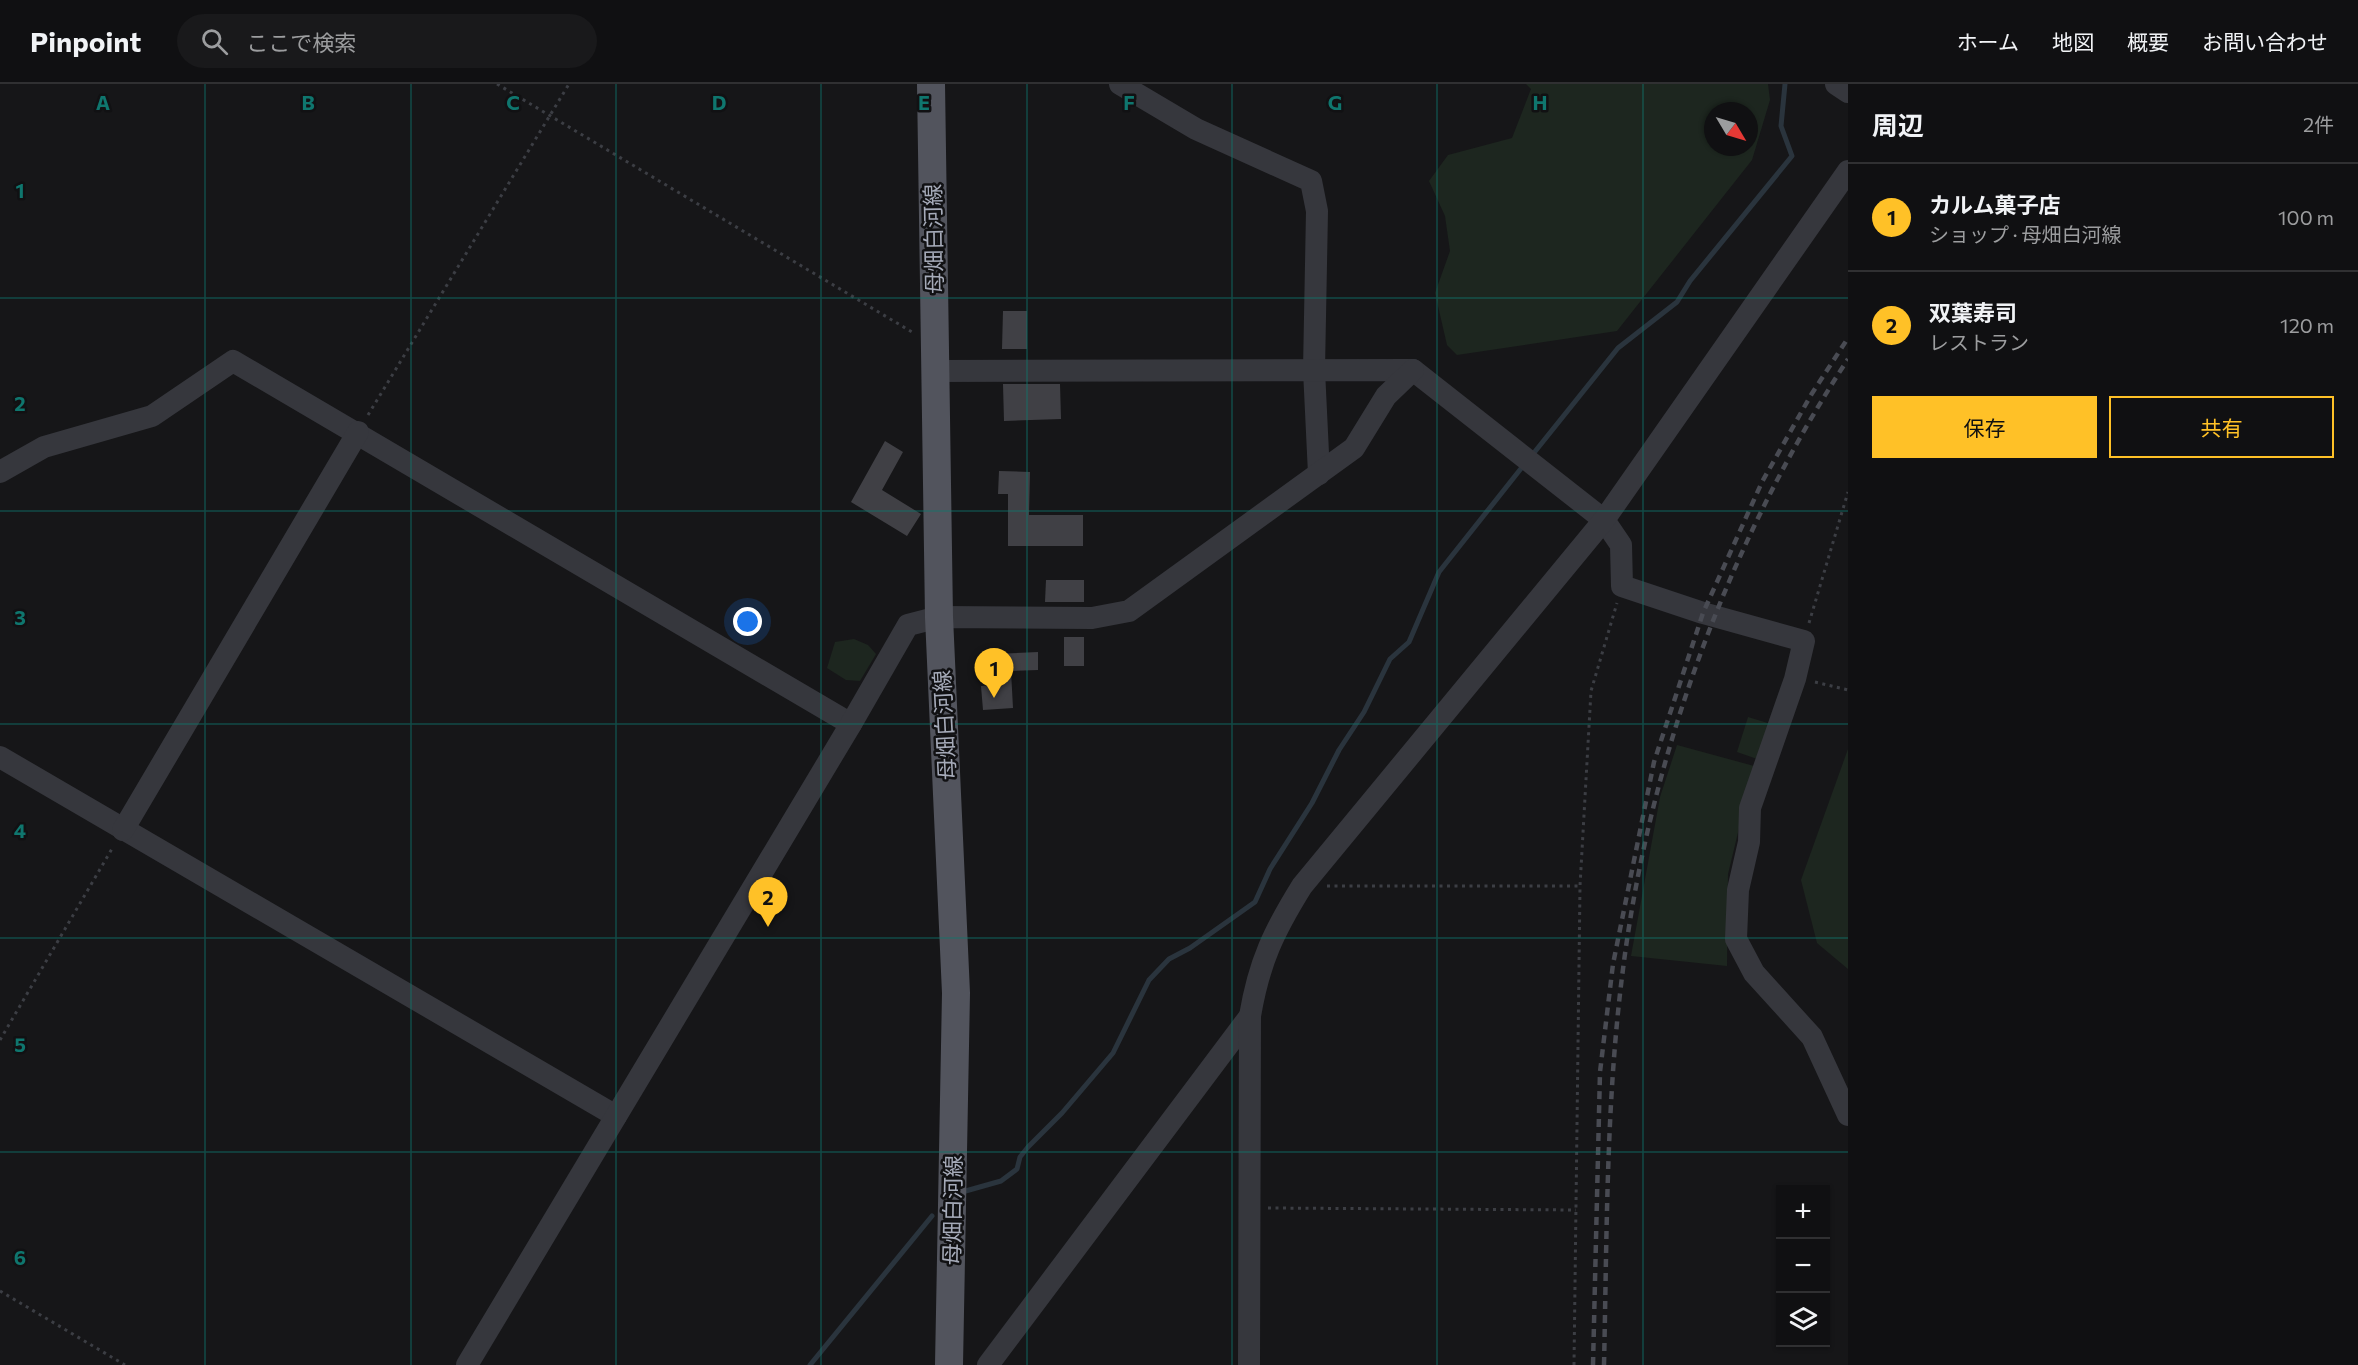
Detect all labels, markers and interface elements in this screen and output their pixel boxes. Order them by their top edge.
search box [177,14,597,68]
text: Pinpoint [30,24,141,58]
icon: search [198,25,231,58]
text: ここで検索 [246,29,356,56]
text: ホーム [1957,29,2019,54]
text: 地図 [2052,29,2094,54]
text: 概要 [2127,29,2169,54]
text: お問い合わせ [2202,29,2328,54]
text: A [96,90,110,114]
text: B [301,90,315,114]
text: C [506,90,520,114]
text: D [712,90,726,114]
text: E [918,90,930,114]
text: F [1123,90,1135,114]
text: G [1328,90,1342,114]
text: H [1533,90,1548,114]
north arrow [1704,102,1758,156]
text: 周辺 [1872,109,1924,140]
text: 2件 [2303,112,2334,136]
text: 1 [15,178,25,202]
street label: 母畑白河線 [919,184,947,294]
text: カルム菓子店 [1929,191,2061,218]
text: 1 [1887,205,1896,229]
text: 100 m [2278,205,2334,229]
text: ショップ · 母畑白河線 [1929,222,2121,246]
text: 双葉寿司 [1929,299,2017,326]
text: 2 [1886,313,1897,337]
text: 120 m [2280,313,2334,337]
text: レストラン [1929,330,2029,354]
text: 2 [14,391,26,415]
button: 保存 [1872,396,2097,458]
button: 共有 [2109,396,2334,458]
text: 3 [14,605,26,629]
your location [733,607,762,636]
pin: 1 [974,648,1014,698]
street label: 母畑白河線 [928,669,960,781]
text: 4 [14,818,26,842]
pin: 2 [748,878,788,927]
text: 5 [14,1032,26,1056]
street label: 母畑白河線 [938,1155,966,1265]
map controls [1776,1185,1830,1347]
button: + [1776,1185,1830,1239]
button: − [1776,1239,1830,1293]
text: 6 [14,1245,26,1269]
button: layers [1776,1293,1830,1347]

